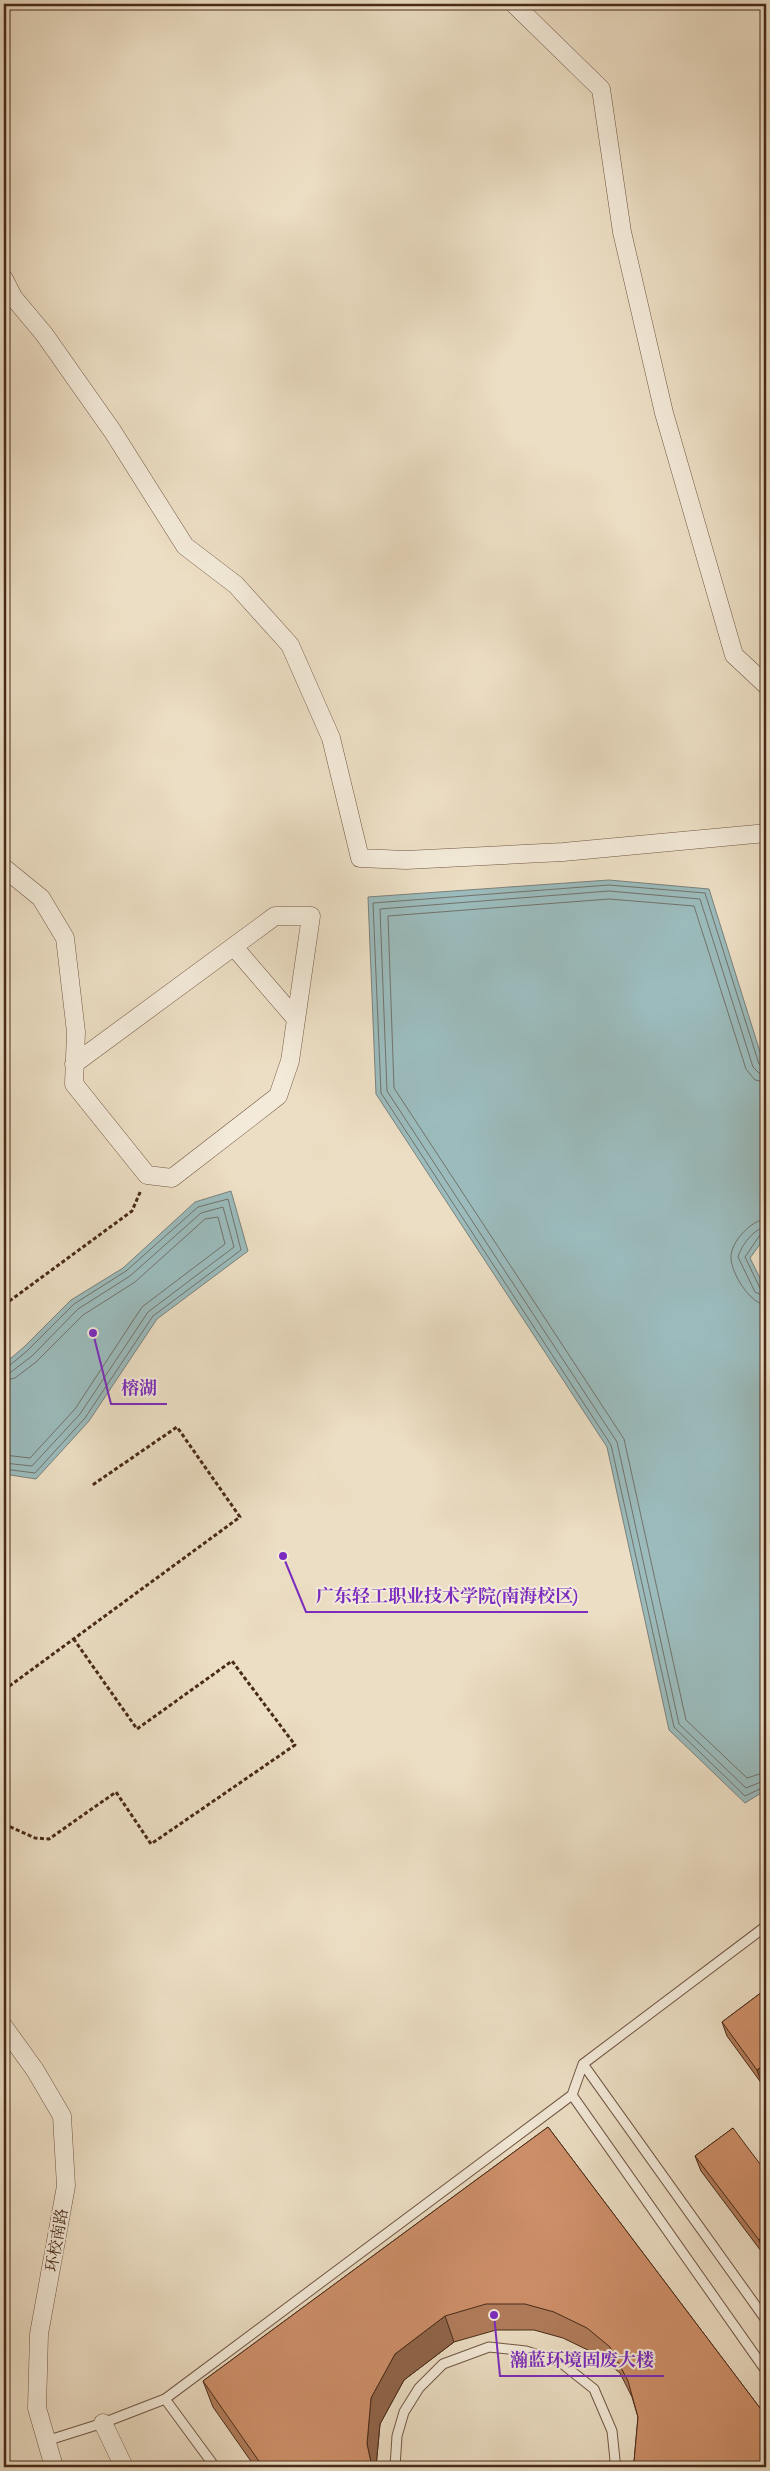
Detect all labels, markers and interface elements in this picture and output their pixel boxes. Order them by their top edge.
callout: 榕湖 [111,1371,167,1404]
text: 榕湖 [121,1377,157,1400]
callout: 广东轻工职业技术学院(南海校区) [306,1579,588,1612]
text: 广东轻工职业技术学院(南海校区) [316,1585,578,1608]
street label: 环校南路 [42,2207,72,2273]
callout: 瀚蓝环境固废大楼 [500,2343,664,2376]
text: 瀚蓝环境固废大楼 [510,2349,654,2372]

